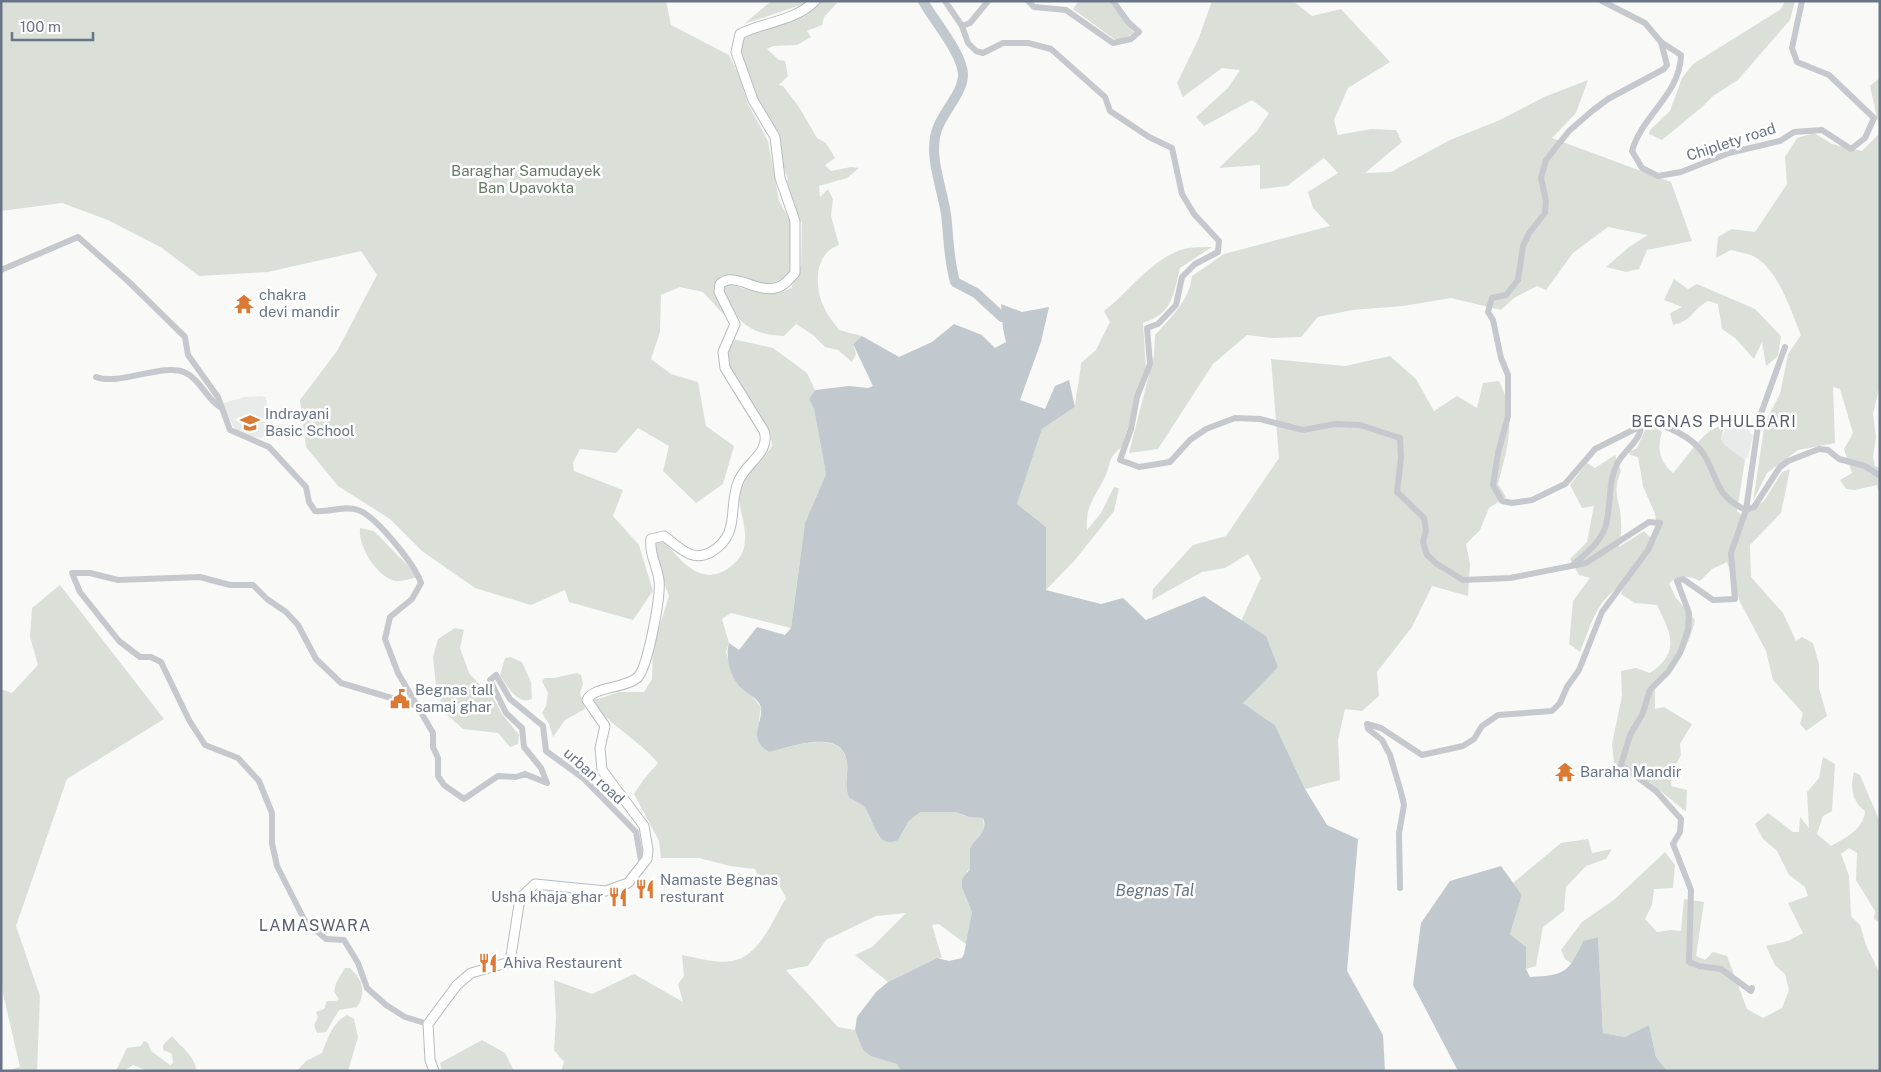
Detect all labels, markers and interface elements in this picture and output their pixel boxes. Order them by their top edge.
scale bar [12,10,94,42]
text: 100 m [20,18,61,35]
street label: Chiplety road [1684,119,1778,164]
park label: Baraghar Samudayek Ban Upavokta [451,162,601,196]
place label: chakra devi mandir [259,286,340,320]
temple icon: chakra devi mandir [233,293,255,315]
place label: Indrayani Basic School [265,405,355,439]
school or university icon: Indrayani Basic School [239,412,261,434]
district label: BEGNAS PHULBARI [1631,412,1797,431]
place label: Begnas tall samaj ghar [415,681,494,715]
public building icon: Begnas tall samaj ghar [389,688,411,710]
street label: urban road [561,744,628,807]
temple icon: Baraha Mandir [1554,761,1576,783]
place label: Baraha Mandir [1580,763,1682,780]
place label: Namaste Begnas resturant [660,871,778,905]
restaurant icon: Namaste Begnas resturant [634,878,656,900]
water label: Begnas Tal [1116,881,1194,900]
restaurant icon: Usha khaja ghar [607,886,629,908]
place label: Usha khaja ghar [491,888,603,905]
district label: LAMASWARA [259,916,371,935]
restaurant icon: Ahiva Restaurent [477,952,499,974]
place label: Ahiva Restaurent [503,954,623,971]

